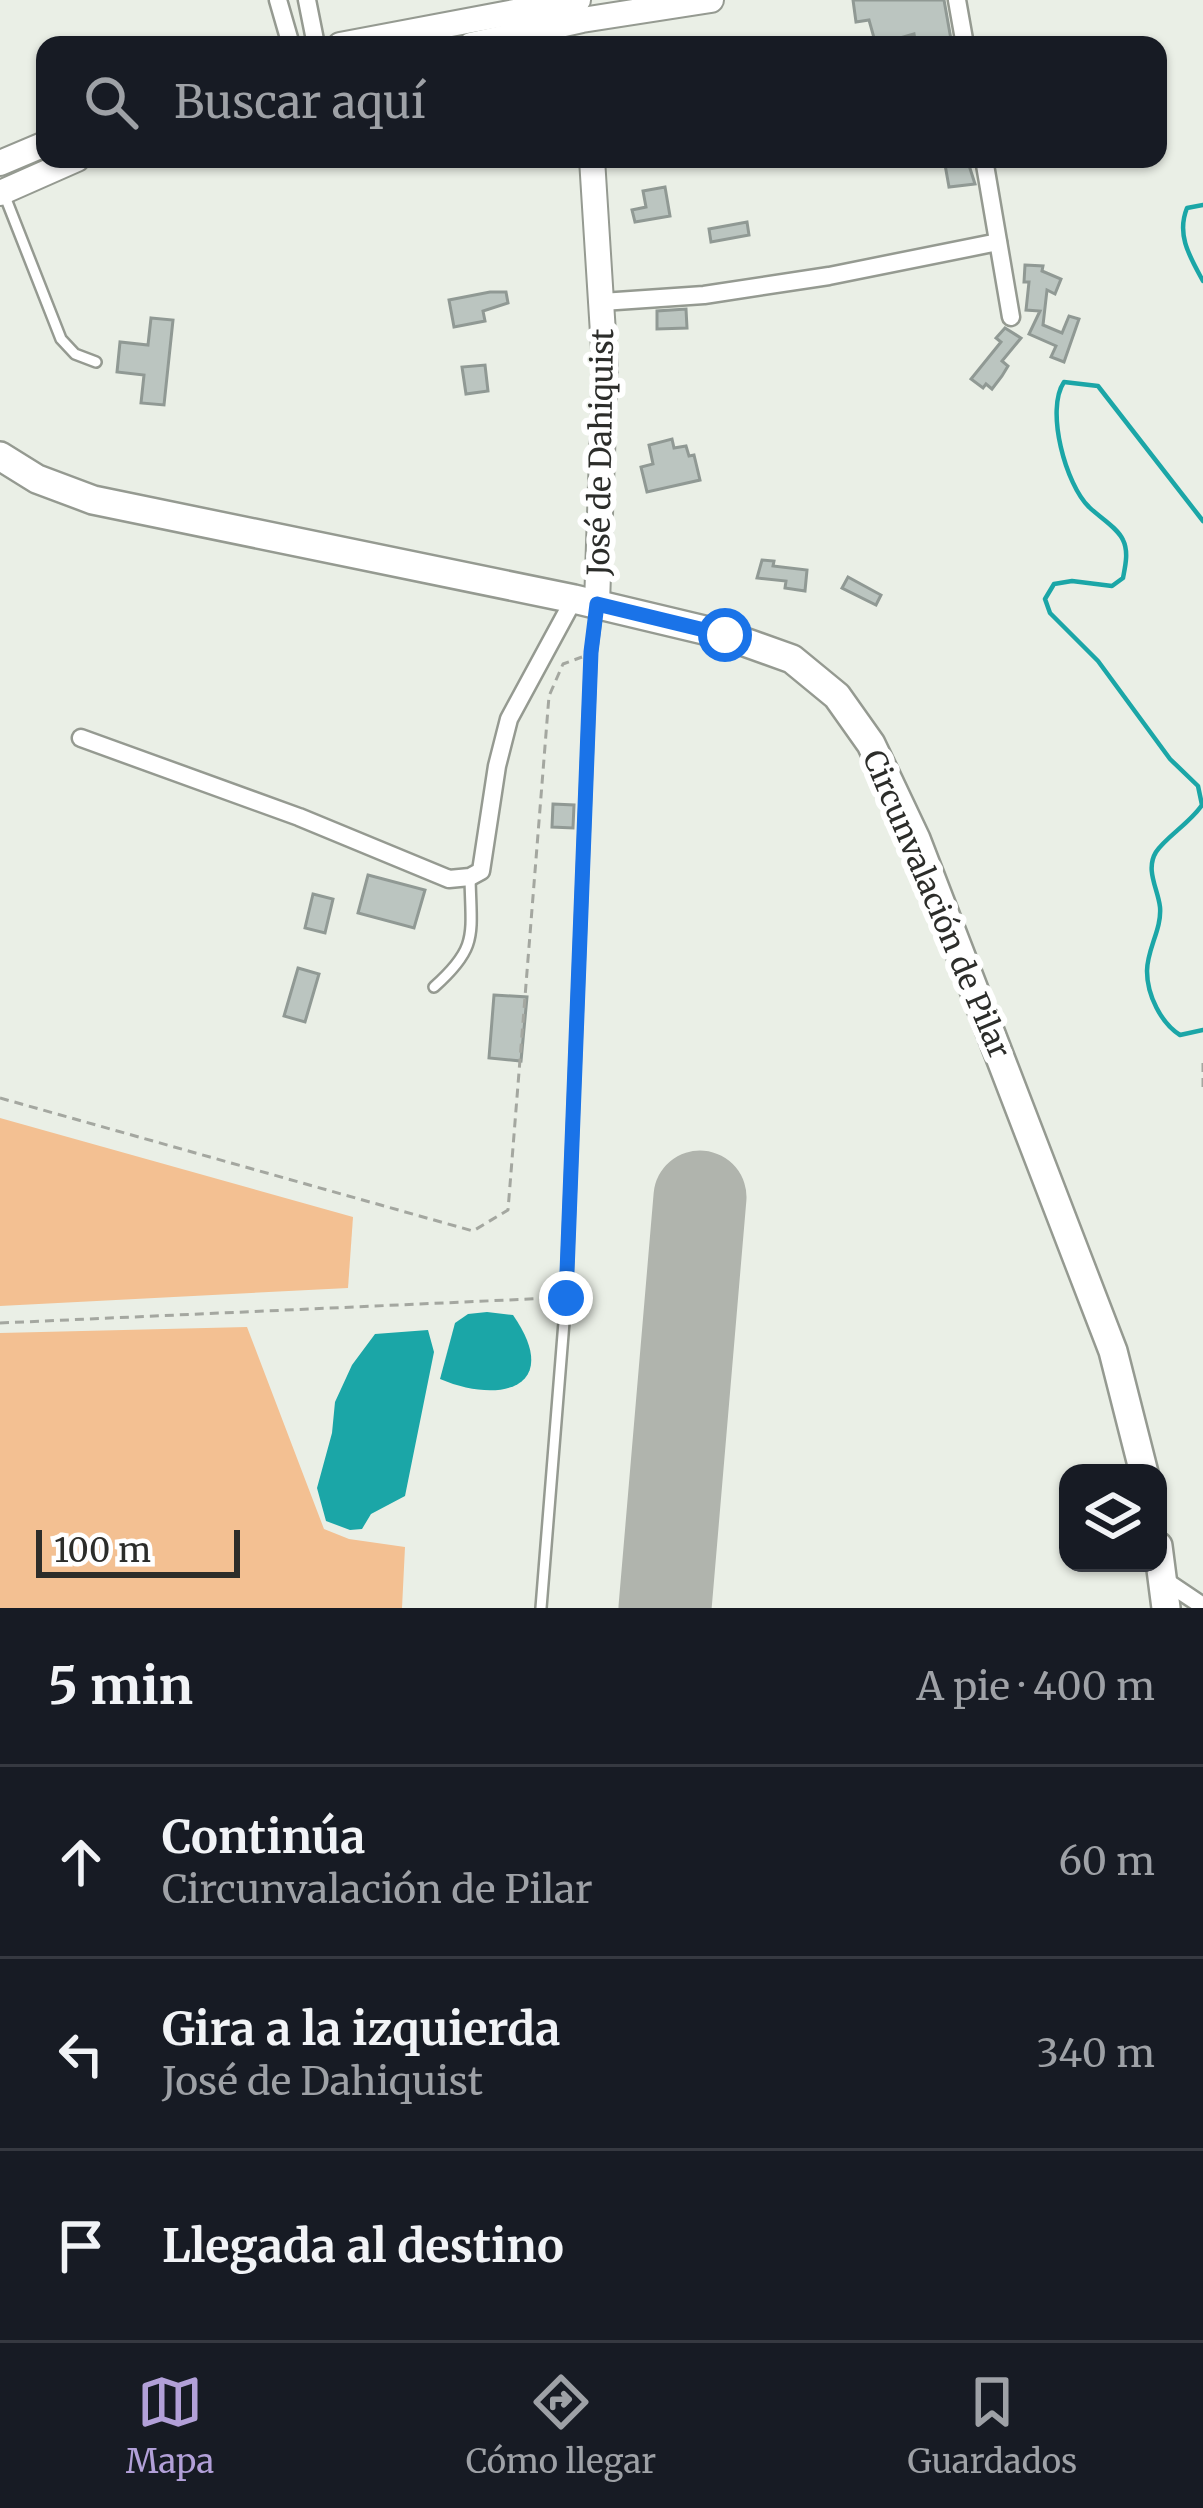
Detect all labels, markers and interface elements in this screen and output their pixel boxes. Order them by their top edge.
search box [36,36,1167,168]
icon: search [78,69,144,135]
text: Buscar aquí [174,74,425,130]
street label: José de Dahiquist [579,328,621,577]
route start [698,608,752,662]
street label: Circunvalación de Pilar [855,744,1019,1064]
route end [539,1271,593,1325]
map controls [1059,1464,1167,1572]
button: layers [1059,1464,1167,1572]
scale bar [36,1524,240,1577]
text: 100 m [54,1530,151,1571]
text: 5 min [48,1654,193,1718]
text: A pie · 400 m [917,1662,1155,1711]
text: Continúa [162,1809,365,1865]
icon: ahead [48,1829,114,1895]
text: 60 m [1058,1837,1155,1886]
text: Circunvalación de Pilar [162,1865,593,1914]
text: Gira a la izquierda [162,2001,560,2057]
icon: left [48,2021,114,2087]
text: 340 m [1037,2029,1155,2078]
text: José de Dahiquist [162,2057,483,2106]
icon: arrive [48,2213,114,2279]
text: Llegada al destino [162,2218,564,2274]
tab: Mapa [126,2369,214,2482]
tab: Cómo llegar [466,2369,656,2482]
tab: Guardados [908,2369,1077,2482]

